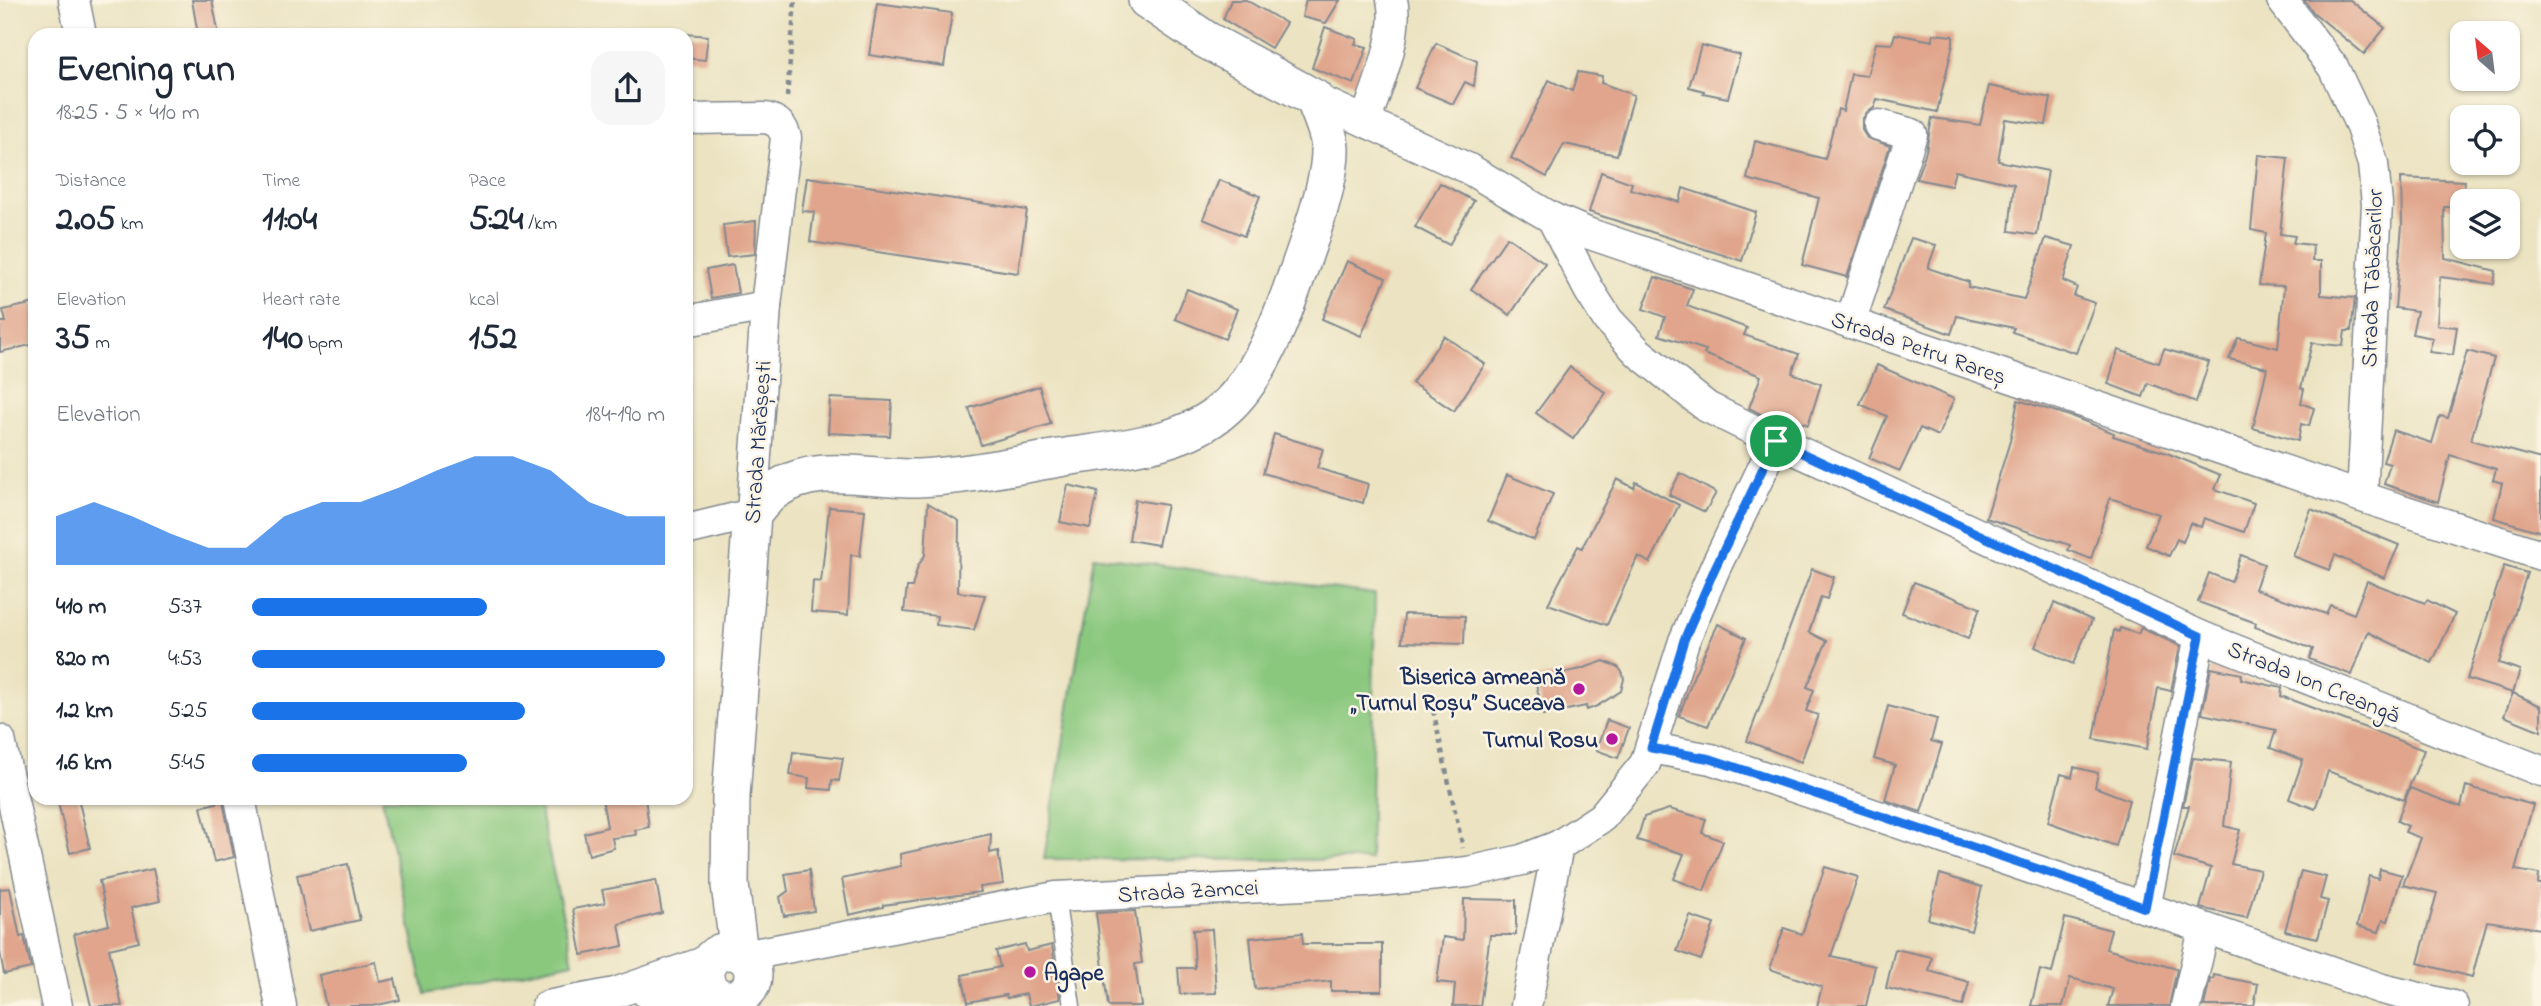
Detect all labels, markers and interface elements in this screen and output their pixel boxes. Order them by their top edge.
north arrow [2450,21,2520,91]
map controls [2450,21,2520,259]
text: Evening run [56,43,235,99]
button: share [591,51,665,125]
text: 18:25 · 5 × 410 m [56,97,200,130]
button: locate [2450,105,2520,175]
text: Distance [56,168,126,195]
text: Time [262,168,300,195]
text: Pace [469,168,506,195]
street label: Strada Tăbăcarilor [2354,187,2393,368]
button: layers [2450,189,2520,259]
text: 2.05 [56,195,116,246]
text: 11:04 [262,195,317,246]
text: 5:24 [469,195,523,246]
text: km [116,211,144,238]
text: /km [523,211,557,238]
text: Elevation [56,287,126,314]
text: Heart rate [262,287,340,314]
text: kcal [469,287,499,314]
street label: Strada Petru Rareș [1826,304,2010,395]
text: 35 [56,314,90,365]
text: 140 [262,314,303,365]
text: 152 [469,314,517,365]
text: m [90,330,110,357]
text: bpm [303,330,343,357]
street label: Strada Mărășești [737,360,782,525]
text: Elevation [56,399,141,432]
text: 184–190 m [585,399,665,432]
pin [1746,411,1806,471]
icon: arrive [1757,422,1795,460]
text: 410 m [56,591,106,624]
text: 5:37 [168,591,202,624]
street label: Strada Ion Creangă [2221,634,2405,734]
text: 820 m [56,643,110,676]
text: 4:53 [168,643,202,676]
place label: Biserica armeană „Turnul Roșu” Suceava [1350,662,1565,721]
marker: Biserica armeană „Turnul Roșu” Suceava [1571,681,1587,697]
text: 1.2 km [56,695,113,728]
text: 5:25 [168,695,208,728]
place label: Turnul Rosu [1482,725,1598,758]
marker: Turnul Rosu [1604,731,1620,747]
text: 1.6 km [56,747,112,780]
text: 5:45 [168,747,206,780]
street label: Strada Zamcei [1117,872,1259,913]
place label: Agape [1044,958,1104,993]
marker: Agape [1022,964,1038,980]

